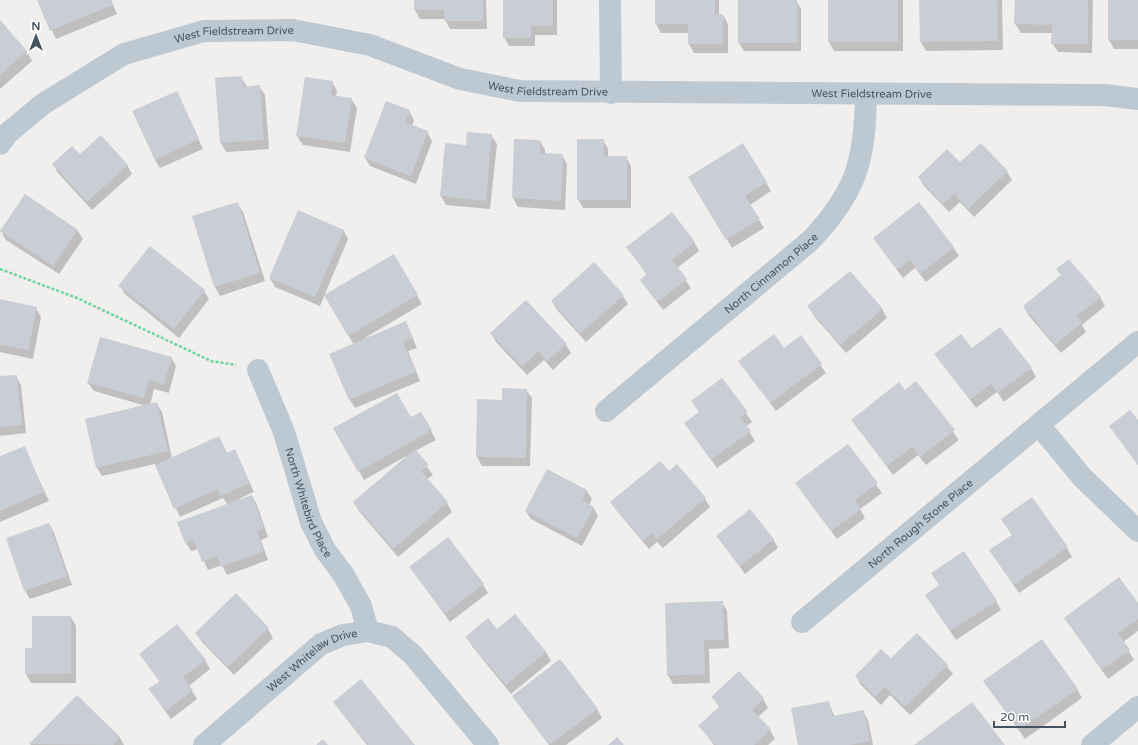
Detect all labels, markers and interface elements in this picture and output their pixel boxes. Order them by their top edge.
north arrow [16,16,56,56]
text: N [32,20,40,33]
street label: West Fieldstream Drive [173,24,294,46]
street label: West Fieldstream Drive [487,79,608,99]
street label: West Fieldstream Drive [811,87,932,101]
street label: North Cinnamon Place [722,231,821,317]
street label: North Whitebird Place [282,446,334,560]
street label: North Rough Stone Place [865,476,976,571]
street label: West Whitelaw Drive [265,627,358,695]
scale bar [994,703,1065,729]
text: 20 m [1000,710,1029,724]

